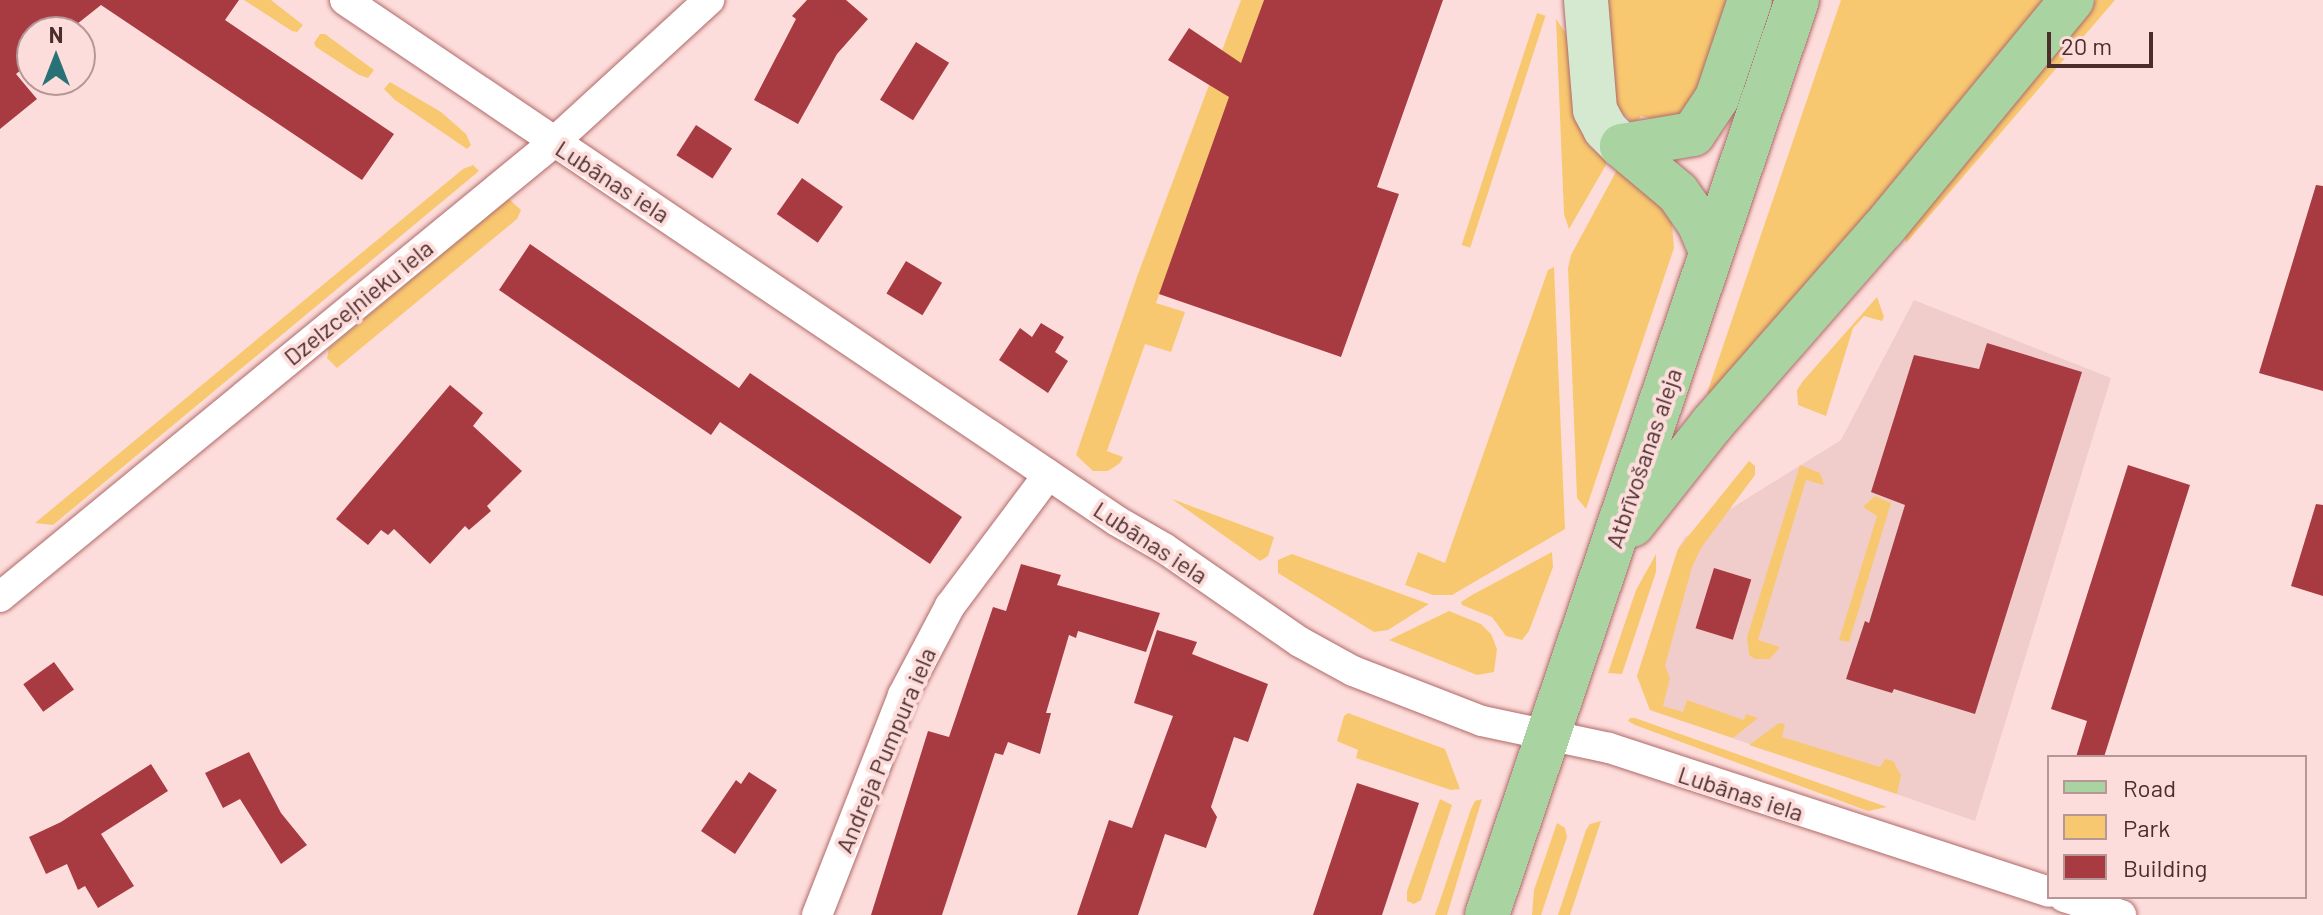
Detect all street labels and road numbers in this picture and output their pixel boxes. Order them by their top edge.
street label: Lubānas iela [551,133,675,229]
street label: Dzelzceļnieku iela [278,233,438,371]
street label: Atbrīvošanas aleja [1599,364,1687,552]
street label: Lubānas iela [1089,494,1213,590]
street label: Andreja Pumpura iela [829,643,941,857]
street label: Lubānas iela [1675,759,1807,827]

